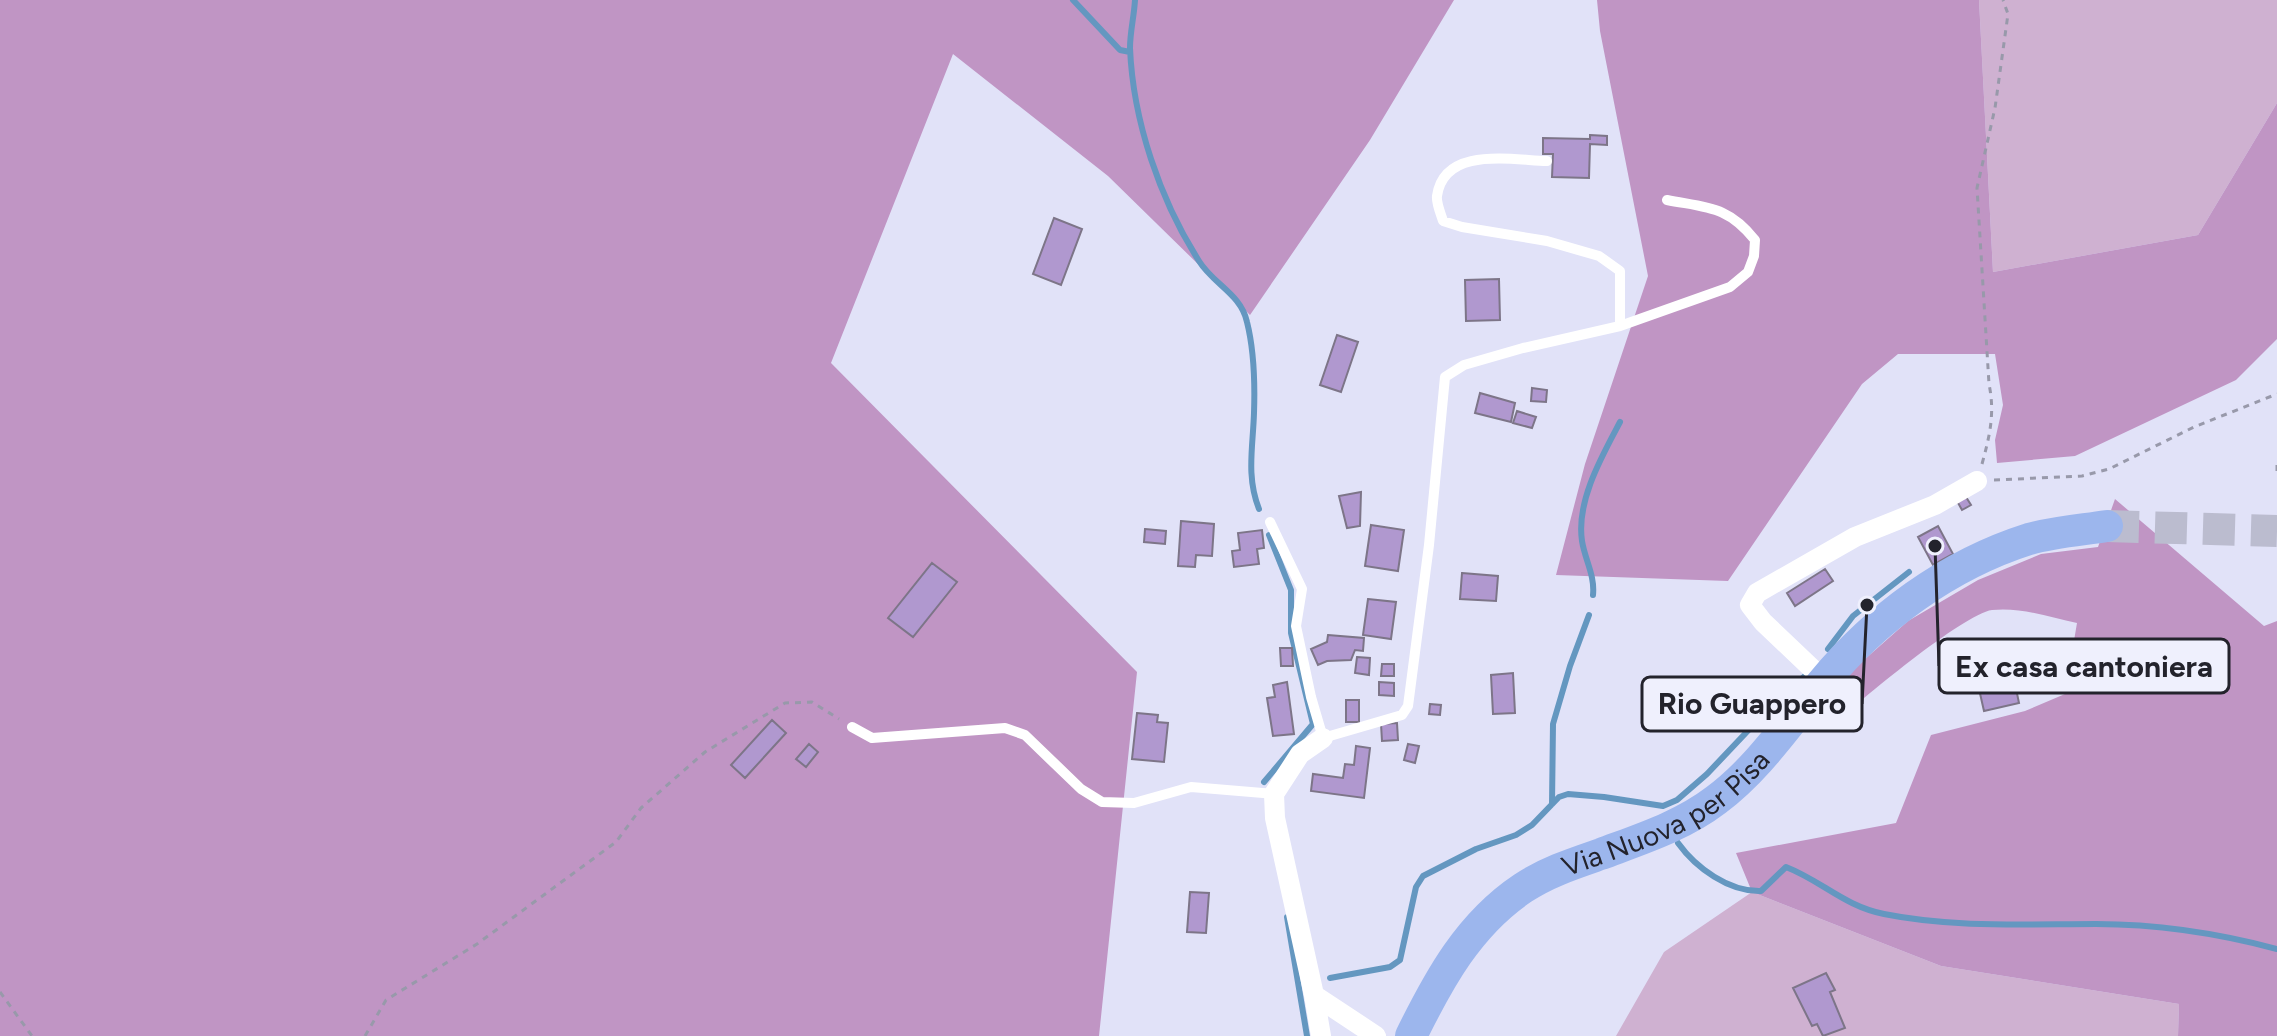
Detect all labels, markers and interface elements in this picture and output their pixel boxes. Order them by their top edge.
callout: Ex casa cantoniera [1939,639,2229,693]
text: Ex casa cantoniera [1955,648,2213,685]
callout: Rio Guappero [1642,677,1862,731]
text: Rio Guappero [1658,685,1846,722]
street label: Via Nuova per Pisa [1557,743,1777,883]

